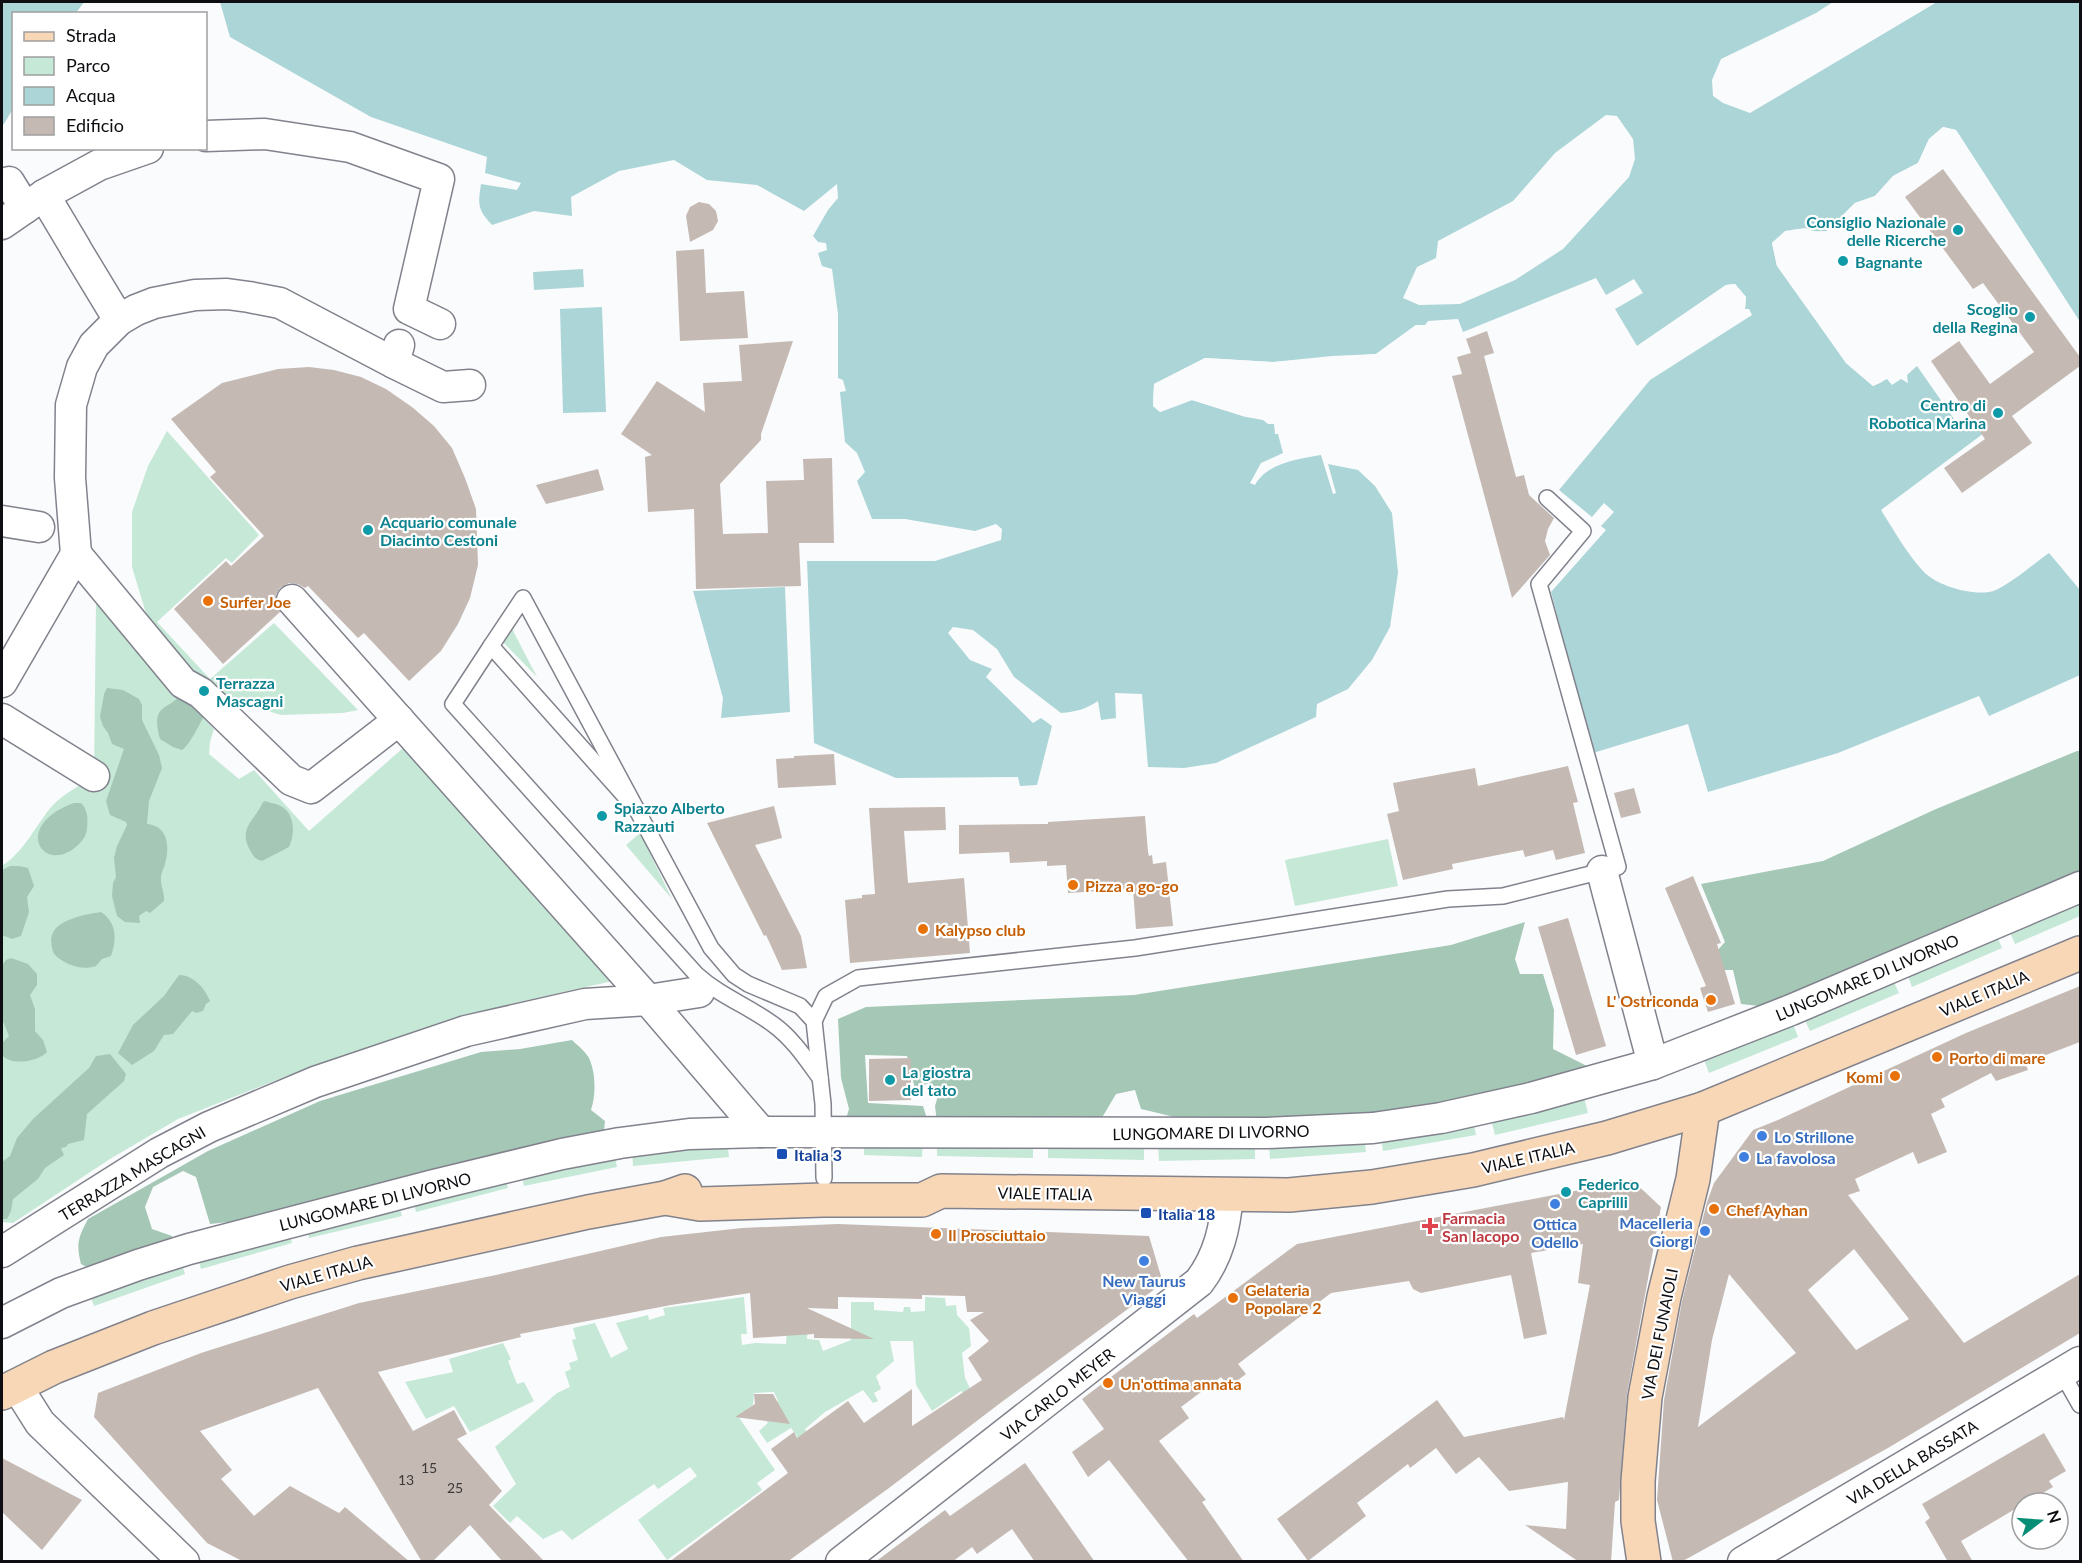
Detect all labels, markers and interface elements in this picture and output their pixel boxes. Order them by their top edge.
legend [12,12,207,150]
text: Strada [66,24,116,46]
text: Parco [66,54,110,76]
text: Acqua [66,84,115,106]
text: Edificio [66,114,124,136]
place label: Consiglio Nazionale delle Ricerche [1806,212,1946,249]
marker: Consiglio Nazionale delle Ricerche [1951,223,1965,237]
place label: Bagnante [1855,252,1923,271]
marker: Bagnante [1836,254,1850,268]
place label: Scoglio della Regina [1932,299,2018,336]
marker: Scoglio della Regina [2023,310,2037,324]
place label: Centro di Robotica Marina [1869,395,1986,432]
marker: Centro di Robotica Marina [1991,406,2005,420]
place label: Acquario comunale Diacinto Cestoni [379,512,517,549]
marker: Acquario comunale Diacinto Cestoni [361,523,375,537]
place label: Surfer Joe [220,592,292,611]
marker: Surfer Joe [201,594,215,608]
place label: Terrazza Mascagni [216,673,283,710]
marker: Terrazza Mascagni [197,684,211,698]
place label: Spiazzo Alberto Razzauti [614,798,725,835]
marker: Spiazzo Alberto Razzauti [595,809,609,823]
place label: Pizza a go-go [1085,876,1179,895]
marker: Pizza a go-go [1066,878,1080,892]
place label: Kalypso club [935,920,1025,939]
marker: Kalypso club [916,922,930,936]
street label: LUNGOMARE DI LIVORNO [1773,930,1962,1024]
street label: VIALE ITALIA [1937,966,2032,1020]
place label: L' Ostriconda [1606,991,1699,1010]
marker: L' Ostriconda [1704,993,1718,1007]
place label: Porto di mare [1949,1048,2046,1067]
marker: Porto di mare [1930,1050,1944,1064]
place label: La giostra del tato [902,1062,971,1099]
place label: Komi [1846,1067,1883,1086]
marker: Komi [1888,1069,1902,1083]
marker: La giostra del tato [883,1073,897,1087]
street label: LUNGOMARE DI LIVORNO [1112,1121,1310,1143]
street label: TERRAZZA MASCAGNI [55,1122,209,1224]
place label: Lo Strillone [1774,1127,1855,1146]
marker: Lo Strillone [1755,1129,1769,1143]
street label: VIALE ITALIA [1480,1137,1577,1177]
place label: Italia 3 [794,1145,842,1164]
marker: Italia 3 [775,1147,789,1161]
place label: La favolosa [1756,1148,1836,1167]
marker: La favolosa [1737,1150,1751,1164]
street label: LUNGOMARE DI LIVORNO [277,1168,473,1234]
place label: Federico Caprilli [1578,1174,1639,1211]
street label: VIALE ITALIA [997,1183,1093,1203]
marker: Federico Caprilli [1559,1185,1573,1199]
marker: Ottica Odello [1548,1197,1562,1211]
place label: Chef Ayhan [1726,1200,1808,1219]
marker: Chef Ayhan [1707,1202,1721,1216]
place label: Italia 18 [1158,1204,1215,1223]
marker: Italia 18 [1139,1206,1153,1220]
place label: Farmacia San Iacopo [1442,1208,1519,1245]
place label: Macelleria Giorgi [1619,1213,1693,1250]
place label: Ottica Odello [1531,1214,1579,1251]
marker: Farmacia San Iacopo [1423,1219,1437,1233]
marker: Macelleria Giorgi [1698,1224,1712,1238]
place label: Il Prosciuttaio [948,1225,1046,1244]
marker: Il Prosciuttaio [929,1227,943,1241]
street label: VIALE ITALIA [278,1251,374,1295]
marker: New Taurus Viaggi [1137,1254,1151,1268]
street label: VIA DEI FUNAIOLI [1637,1267,1681,1401]
place label: New Taurus Viaggi [1102,1271,1186,1308]
place label: Gelateria Popolare 2 [1245,1280,1322,1317]
marker: Gelateria Popolare 2 [1226,1291,1240,1305]
street label: VIA CARLO MEYER [996,1344,1118,1444]
place label: Un'ottima annata [1120,1374,1242,1393]
marker: Un'ottima annata [1101,1376,1115,1390]
street label: VIA DELLA BASSATA [1843,1415,1981,1509]
house number: 15 [421,1459,437,1476]
house number: 13 [398,1471,414,1488]
house number: 25 [447,1479,463,1496]
north arrow [2010,1491,2070,1551]
text: N [2044,1508,2066,1525]

